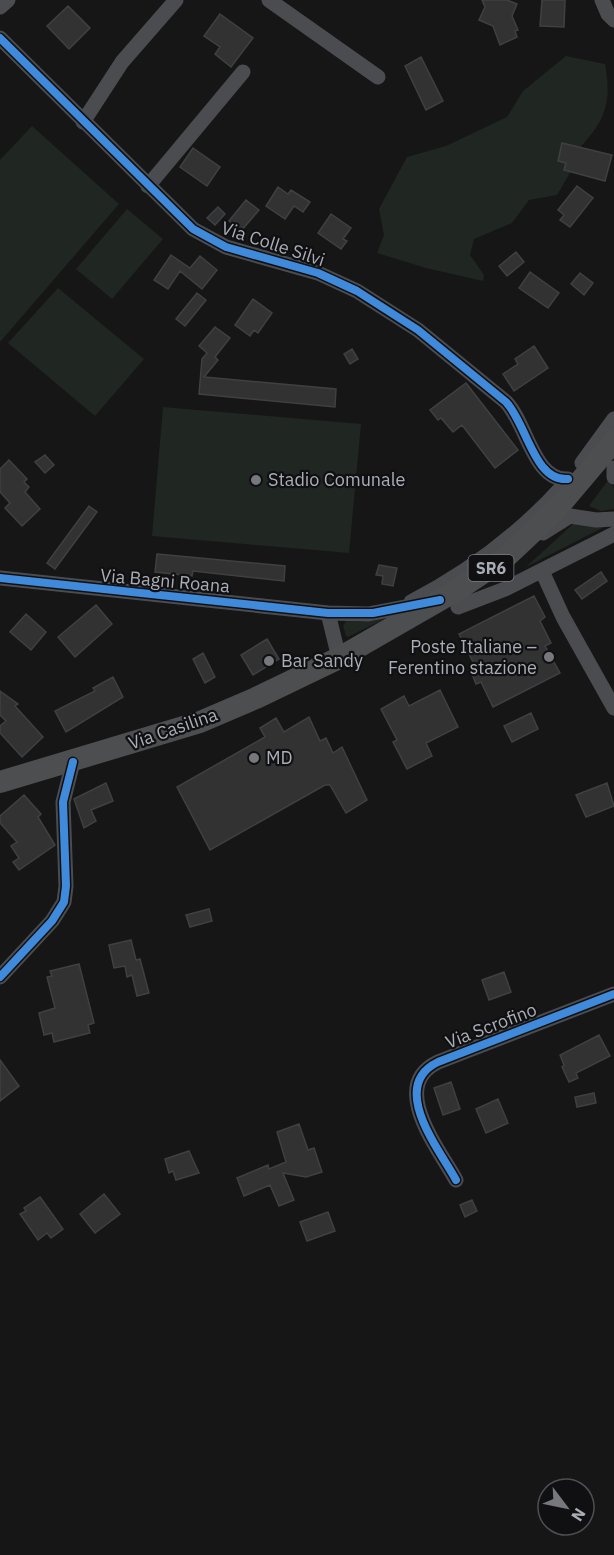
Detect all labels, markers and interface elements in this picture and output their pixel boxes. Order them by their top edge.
street label: Via Colle Silvi [219,216,328,271]
place label: Stadio Comunale [268,468,406,491]
marker: Stadio Comunale [249,473,263,487]
road number: SR6 [468,555,514,581]
street label: Via Bagni Roana [99,563,231,598]
place label: Poste Italiane – Ferentino stazione [388,635,537,679]
place label: Bar Sandy [281,649,363,672]
marker: Poste Italiane – Ferentino stazione [542,650,556,664]
marker: Bar Sandy [262,654,276,668]
street label: Via Casilina [125,702,221,754]
place label: MD [266,746,293,769]
marker: MD [247,751,261,765]
street label: Via Scrofino [442,998,540,1053]
north arrow [536,1477,596,1537]
text: N [567,1505,590,1525]

